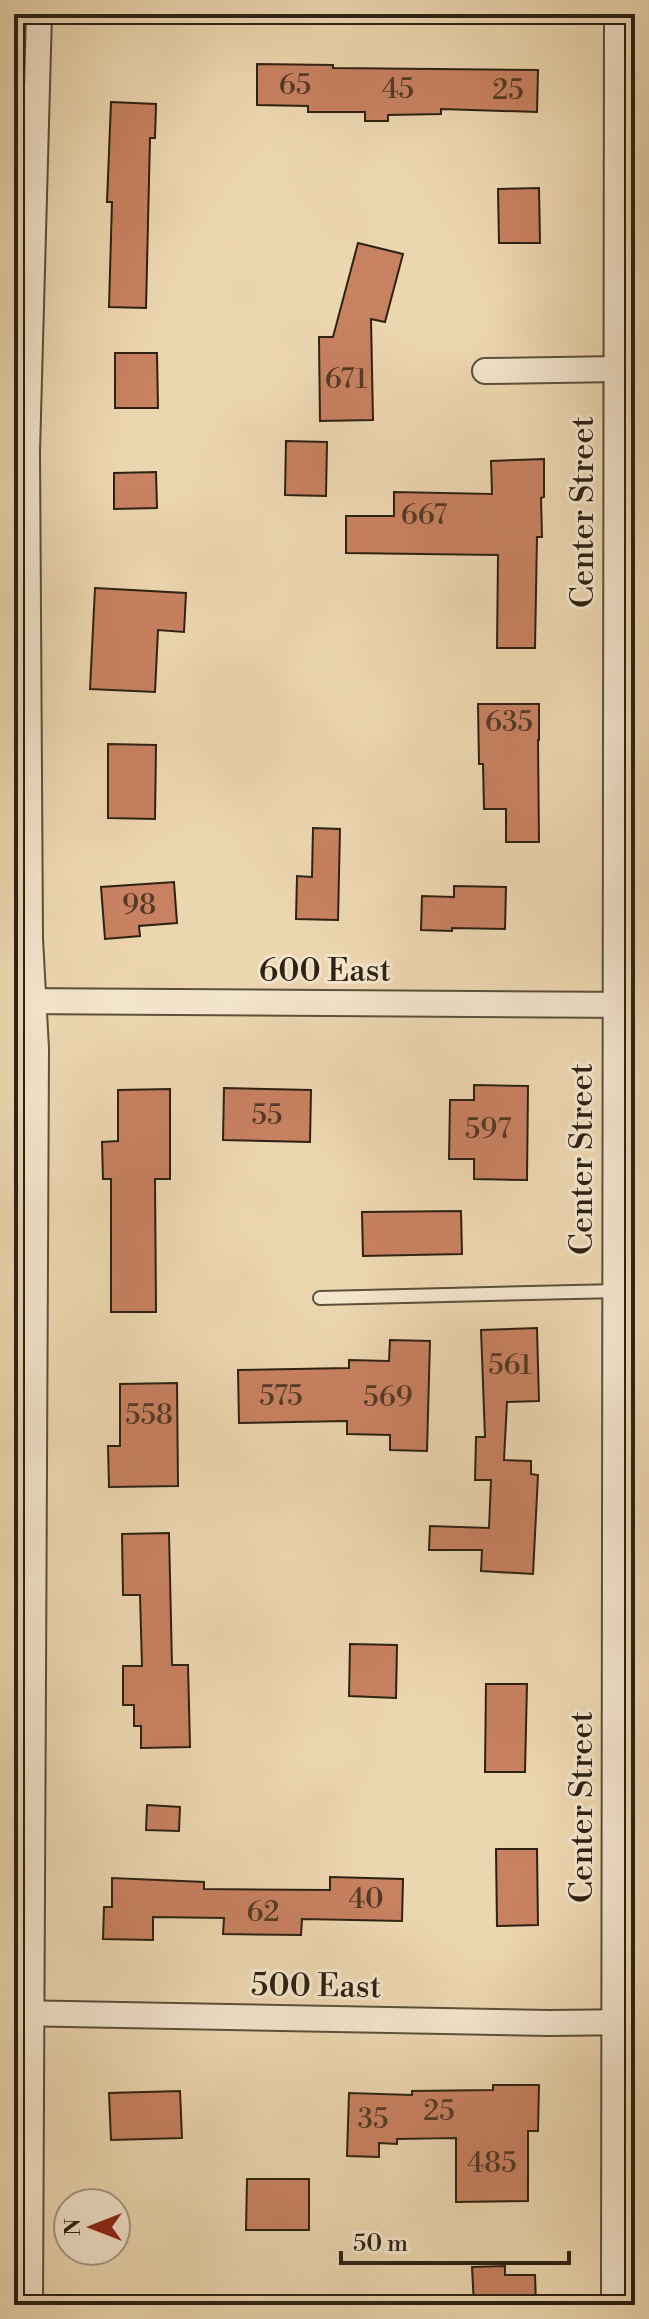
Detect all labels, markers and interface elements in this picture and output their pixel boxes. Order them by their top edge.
house number: 65 [279,68,311,103]
house number: 45 [382,72,414,107]
house number: 25 [492,73,524,108]
house number: 671 [325,362,367,397]
street label: Center Street [563,416,603,608]
house number: 667 [401,498,447,533]
house number: 635 [485,705,533,740]
house number: 98 [122,888,156,923]
street label: 600 East [259,951,391,991]
street label: Center Street [562,1063,602,1255]
house number: 55 [252,1098,282,1133]
house number: 597 [465,1112,511,1147]
house number: 561 [488,1348,532,1383]
house number: 575 [259,1379,303,1414]
house number: 569 [363,1380,413,1415]
house number: 558 [125,1398,173,1433]
street label: Center Street [562,1711,602,1903]
house number: 40 [348,1882,384,1917]
house number: 62 [247,1895,279,1930]
street label: 500 East [250,1965,382,2007]
house number: 25 [423,2094,455,2129]
house number: 35 [358,2102,388,2137]
house number: 485 [467,2146,517,2181]
north arrow [52,2187,132,2267]
scale bar [341,2215,569,2265]
text: N [60,2218,87,2236]
text: 50 m [353,2229,408,2259]

